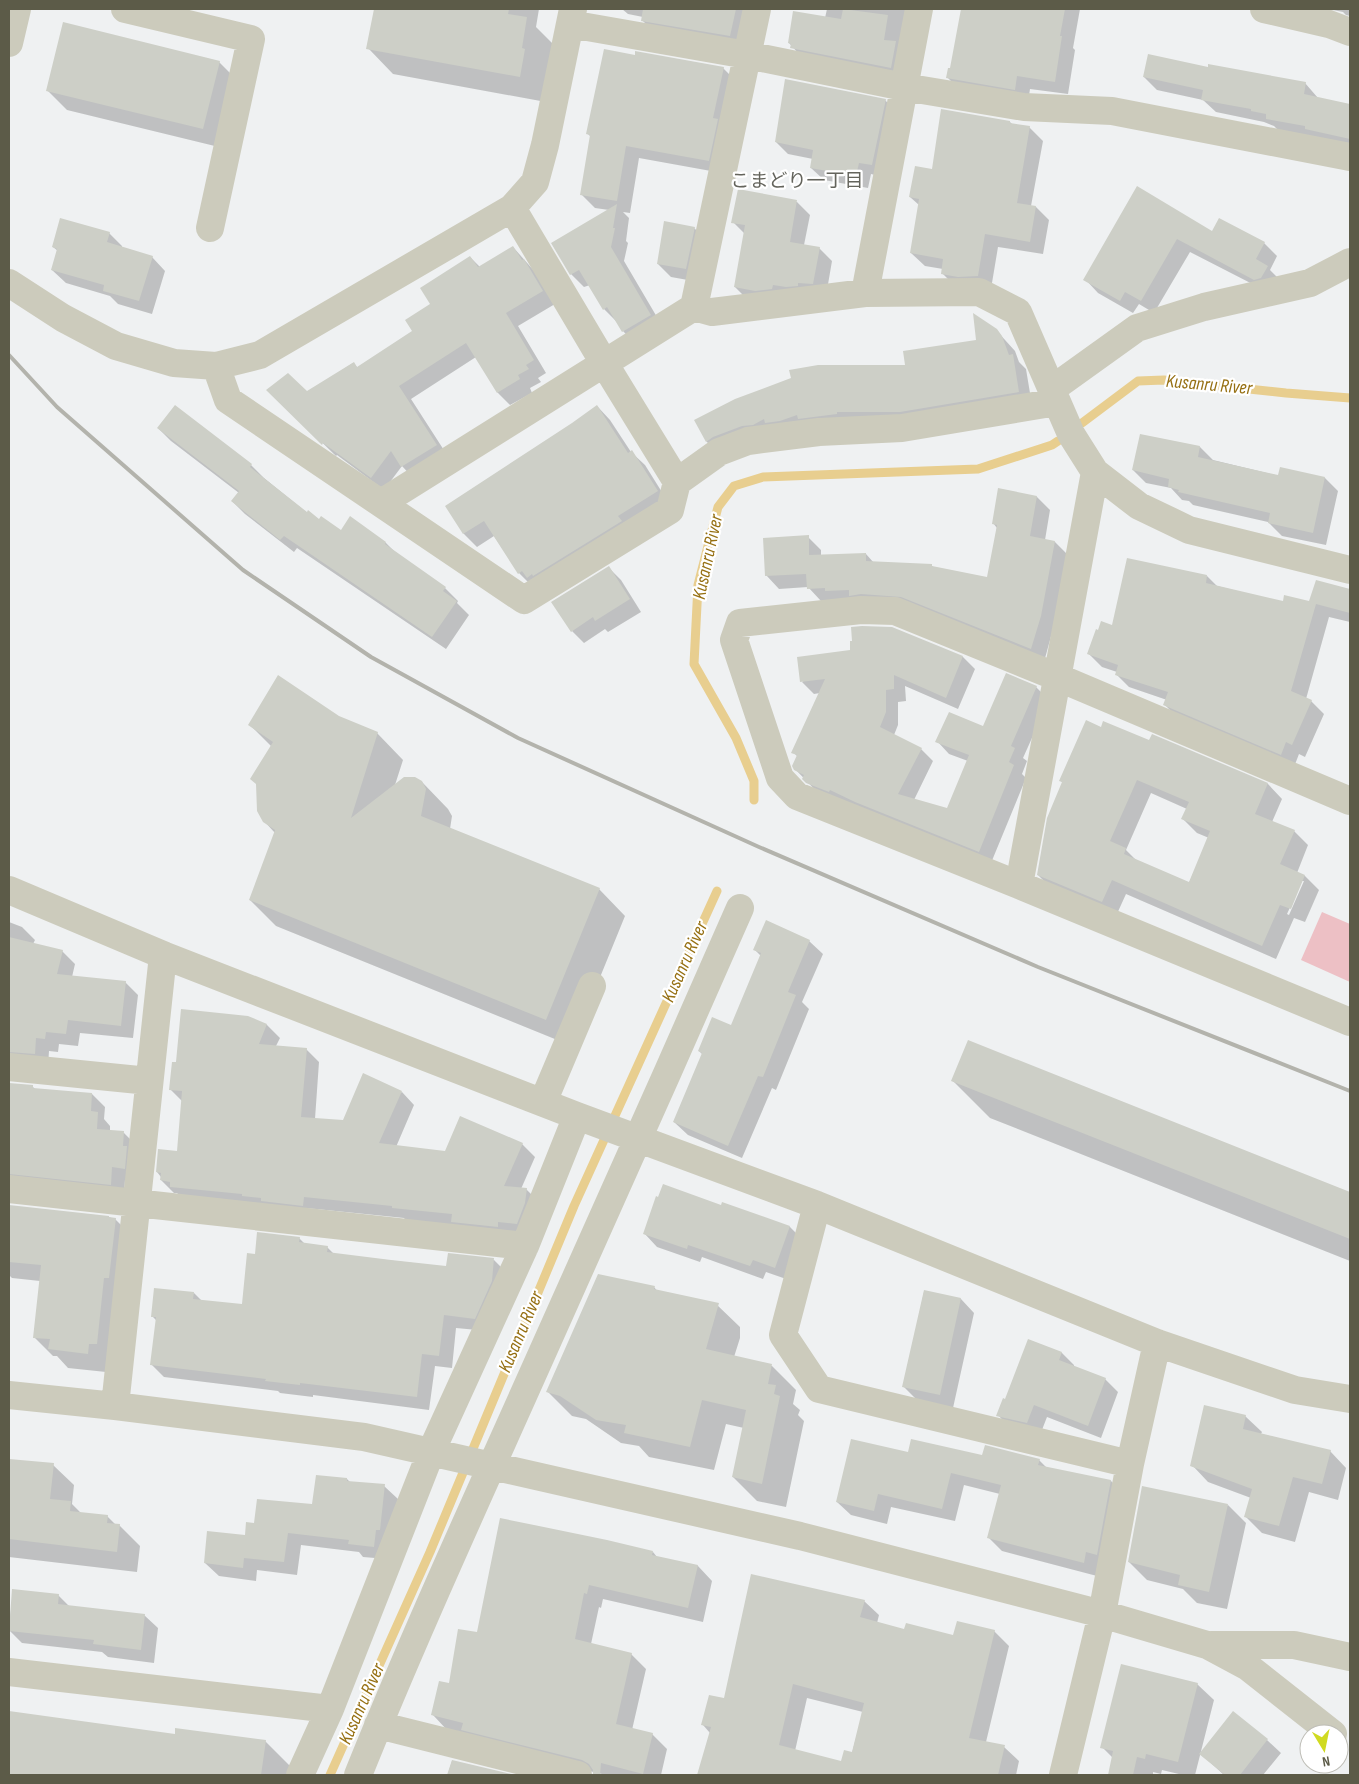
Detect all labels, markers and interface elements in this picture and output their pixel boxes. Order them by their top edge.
district label: こまどり一丁目 [730,170,864,193]
water label: Kusanru River [1165,370,1254,400]
water label: Kusanru River [688,512,728,602]
water label: Kusanru River [657,917,713,1006]
water label: Kusanru River [494,1287,549,1376]
water label: Kusanru River [334,1659,390,1748]
north arrow [1299,1724,1349,1774]
text: N [1321,1752,1331,1770]

